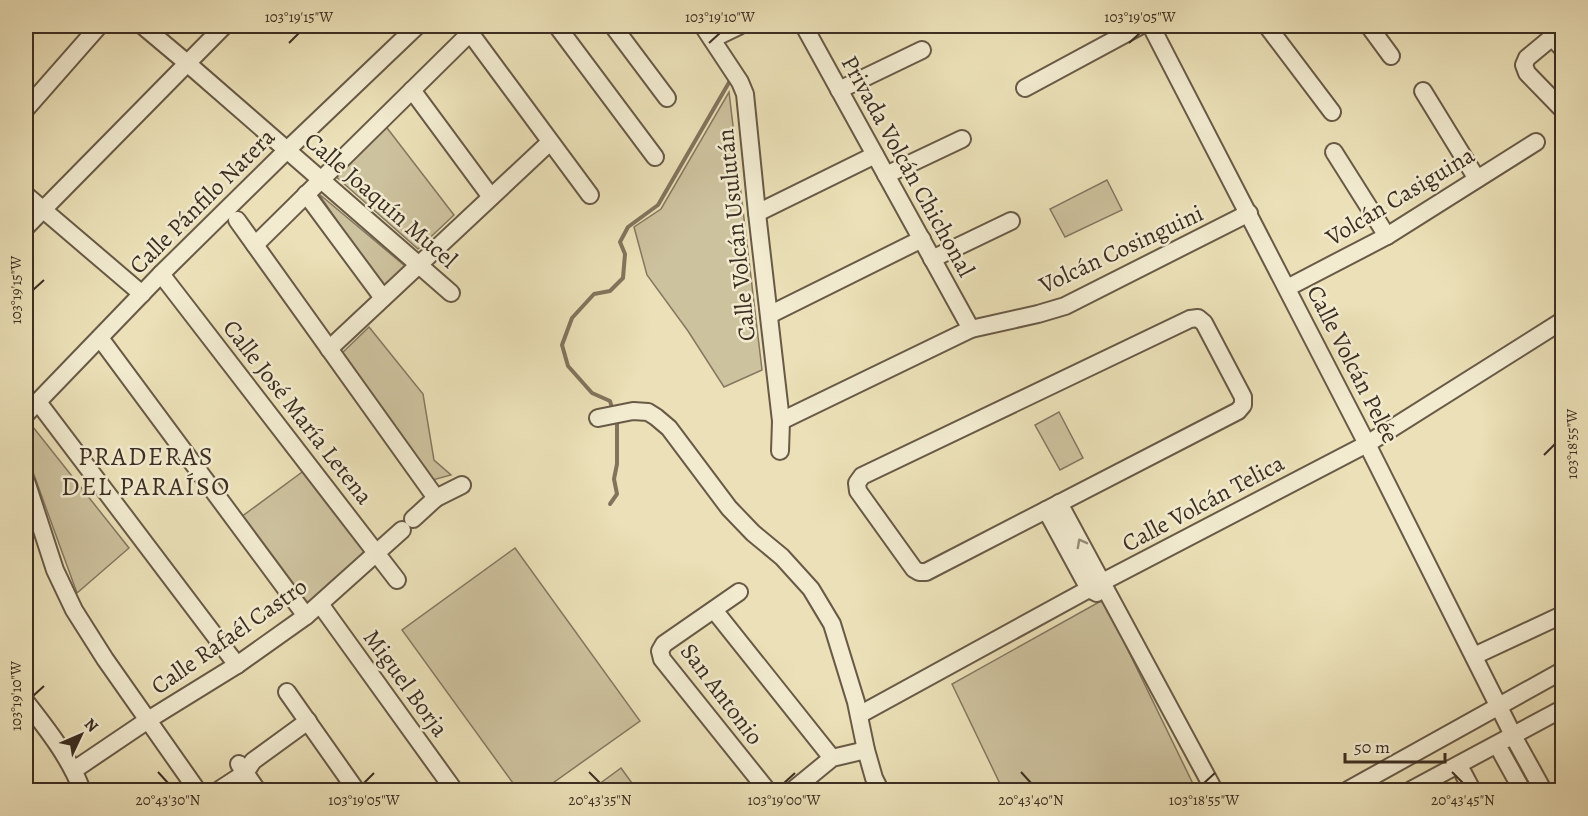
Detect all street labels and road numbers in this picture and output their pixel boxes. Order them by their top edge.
street label: Privada Volcán Chichonal [834,49,982,283]
street label: Calle Pánfilo Natera [122,121,282,281]
street label: Calle Joaquín Mucel [298,125,464,275]
street label: Calle Volcán Usulután [709,127,763,343]
street label: Volcán Casiguina [1319,139,1481,254]
street label: Volcán Cosinguini [1033,197,1208,301]
street label: Calle Volcán Pelée [1299,280,1407,448]
street label: Calle José María Letena [216,313,381,512]
street label: Calle Volcán Telica [1116,446,1290,559]
street label: Calle Rafaél Castro [145,570,313,702]
street label: Miguel Borja [356,623,456,744]
street label: San Antonio [673,637,771,751]

